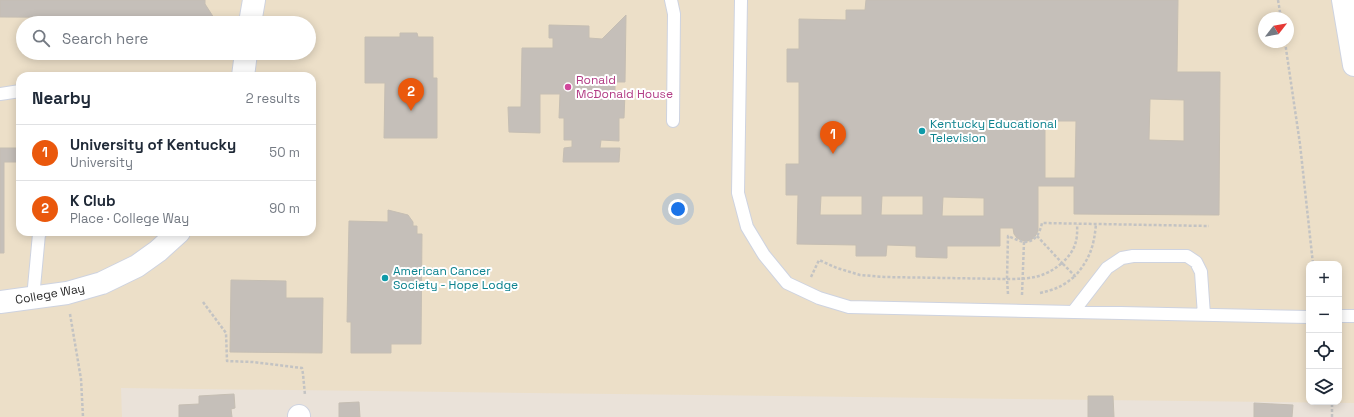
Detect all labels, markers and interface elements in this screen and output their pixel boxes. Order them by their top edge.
north arrow [1258,12,1294,48]
search box [16,16,316,60]
icon: search [30,27,52,49]
text: Search here [62,29,148,48]
place label: Ronald McDonald House [576,72,673,102]
pin: 2 [398,78,424,111]
marker: Ronald McDonald House [563,82,573,92]
text: Nearby [32,87,91,109]
text: 2 results [246,90,300,107]
place label: Kentucky Educational Television [930,116,1057,146]
pin: 1 [820,121,846,154]
marker: Kentucky Educational Television [917,126,927,136]
text: University of Kentucky [70,135,236,154]
text: 1 [42,144,48,161]
text: 50 m [269,144,300,161]
text: University [70,154,133,171]
text: K Club [70,191,116,210]
your location [668,199,688,219]
text: 2 [41,200,49,217]
text: 90 m [269,200,300,217]
text: Place · College Way [70,210,189,227]
map controls [1306,261,1342,405]
button: + [1306,261,1342,297]
place label: American Cancer Society - Hope Lodge [393,263,518,293]
marker: American Cancer Society - Hope Lodge [380,273,390,283]
street label: College Way [14,280,86,308]
button: − [1306,297,1342,333]
button: locate [1306,333,1342,369]
button: layers [1306,369,1342,405]

